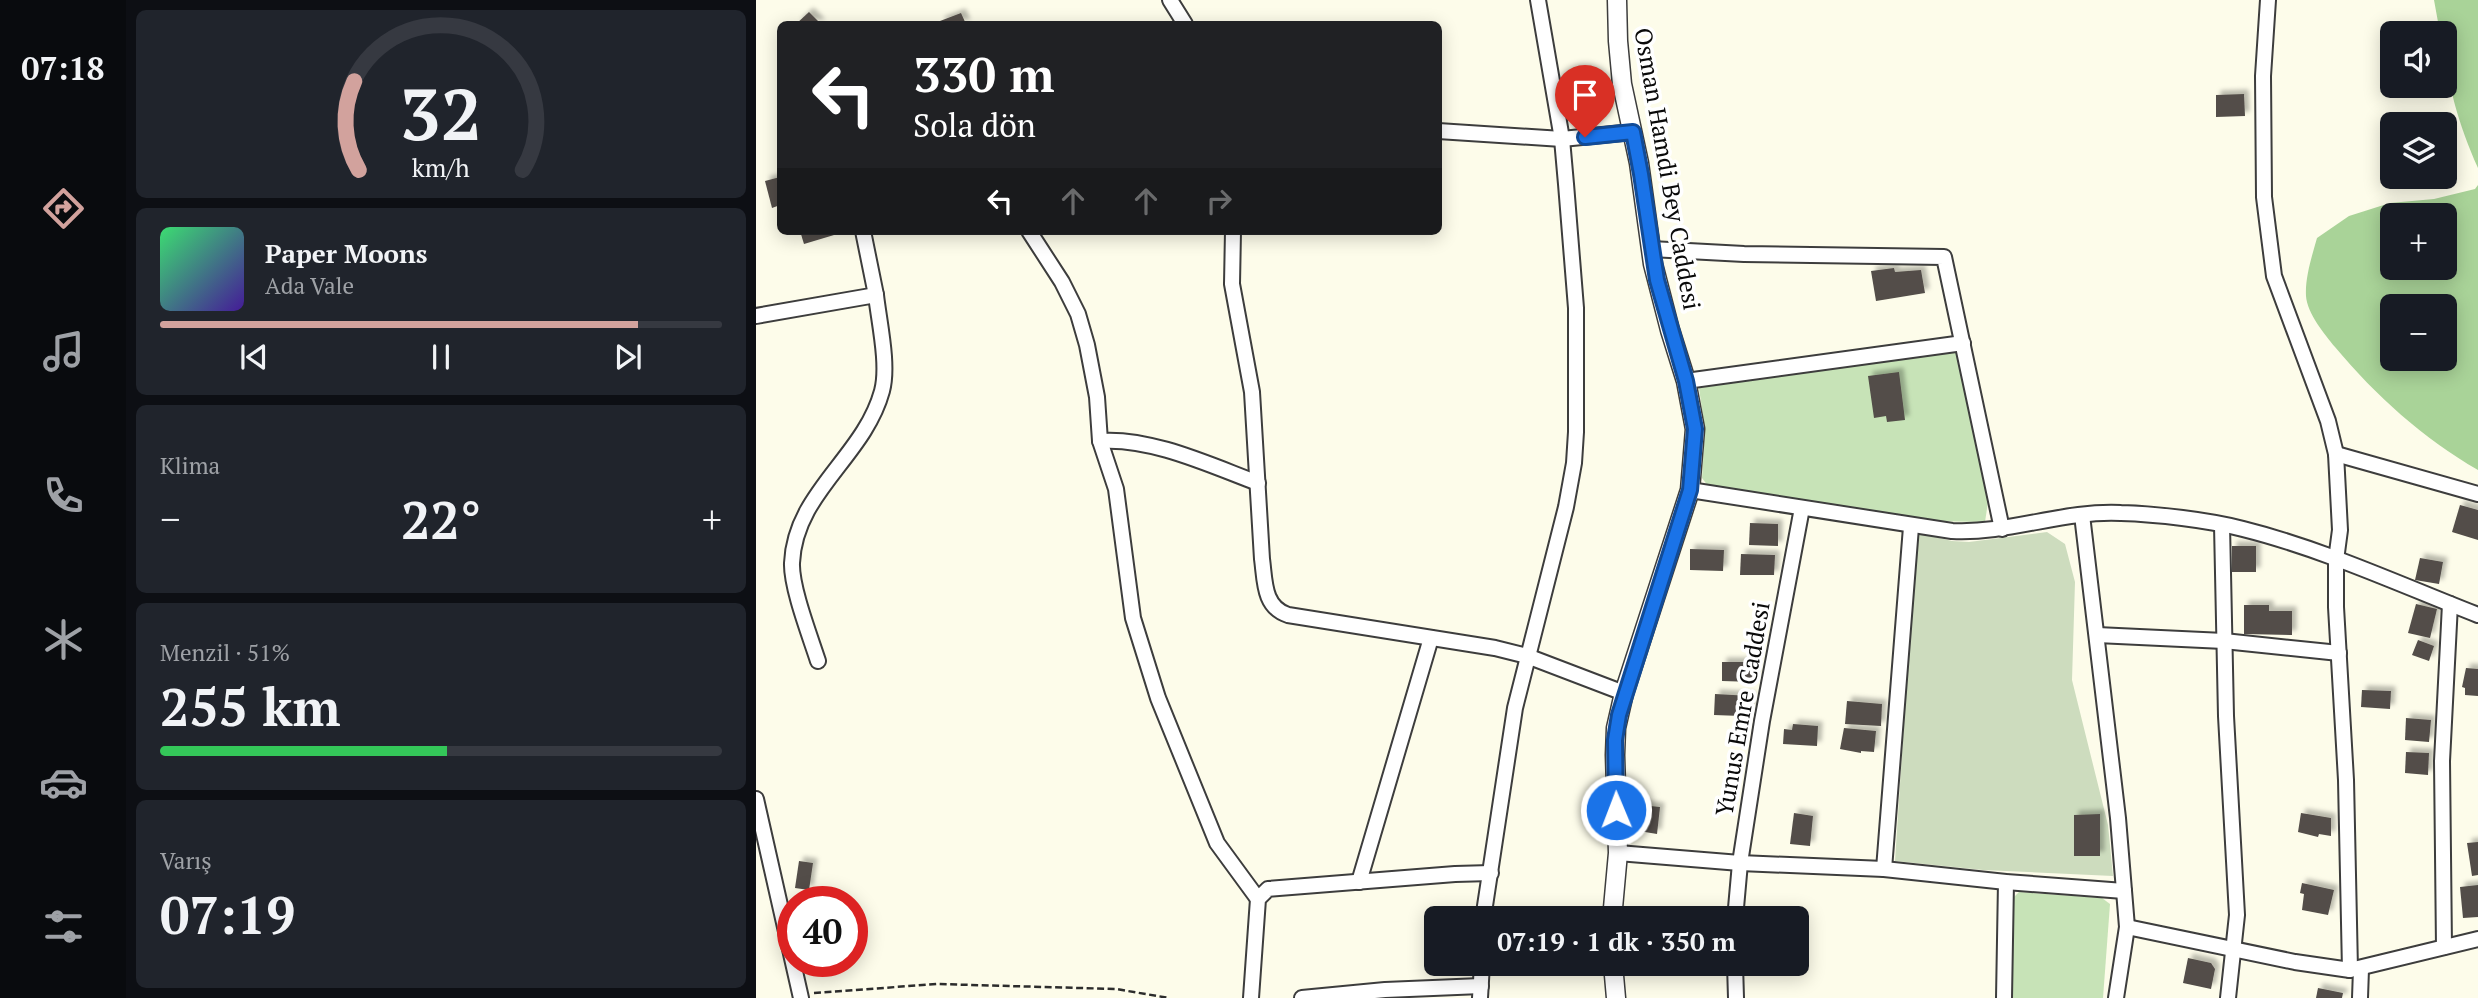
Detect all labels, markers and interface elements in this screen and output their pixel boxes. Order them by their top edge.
map controls [2380,21,2457,371]
button: sound [2380,21,2457,98]
street label: Osman Hamdi Bey Caddesi [1627,25,1709,312]
text: 330 m [913,41,1055,106]
text: 07:18 [21,47,105,89]
icon: left [798,49,889,140]
text: 32 [400,64,482,161]
pin [1555,65,1615,137]
icon: arrive [1566,76,1604,114]
text: Sola dön [913,104,1036,146]
button: layers [2380,112,2457,189]
text: km/h [412,151,470,184]
icon: left [981,182,1019,220]
icon: ahead [1054,182,1092,220]
icon: ahead [1127,182,1165,220]
icon: right [1200,182,1238,220]
icon: directions [39,184,88,233]
button: + [2380,203,2457,280]
text: Paper Moons [265,236,428,270]
text: Ada Vale [265,270,354,301]
button: − [2380,294,2457,371]
icon: music [39,327,88,376]
icon: previous [235,338,273,376]
icon: pause [422,338,460,376]
icon: next [609,338,647,376]
text: Klima [160,450,220,481]
icon: phone [39,471,88,520]
text: 22° [401,485,481,554]
text: − [160,494,180,544]
text: + [702,494,722,544]
street label: Yunus Emre Caddesi [1707,599,1777,819]
icon: climate [39,615,88,664]
text: Menzil · 51% [160,637,290,668]
text: 255 km [160,672,341,741]
icon: car [39,758,88,807]
position arrow [1579,773,1653,847]
text: Varış [160,845,212,876]
text: 07:19 [160,880,295,949]
speed limit sign: 40 [777,886,868,977]
icon: filters [39,902,88,951]
text: 07:19 · 1 dk · 350 m [1497,924,1736,958]

